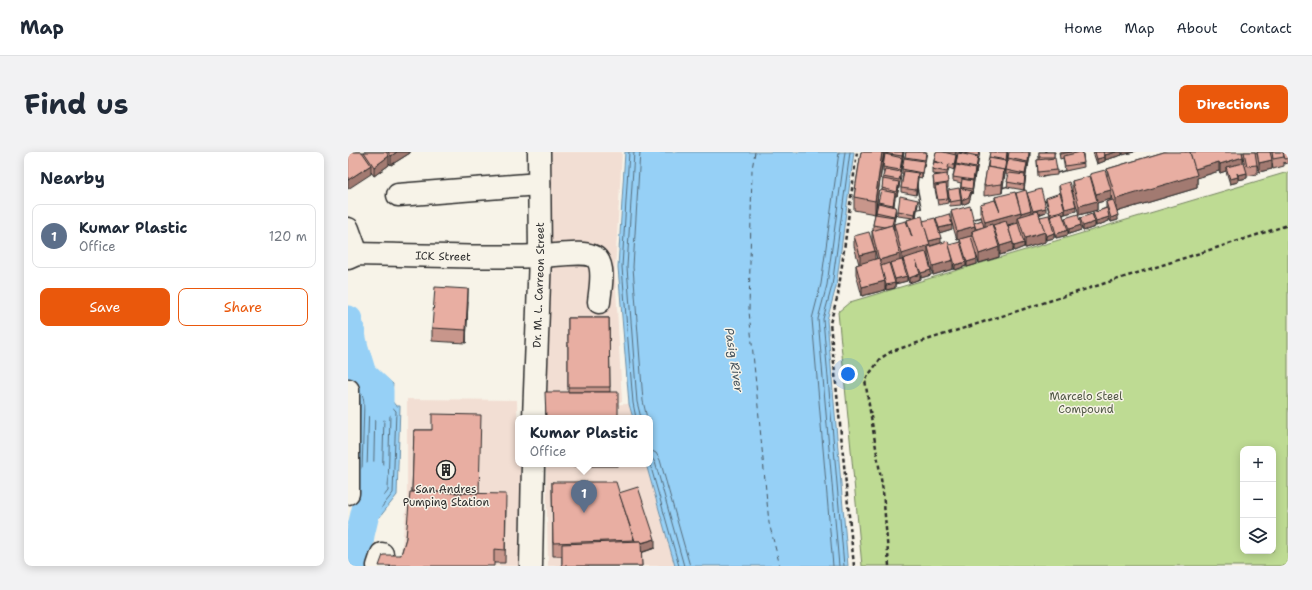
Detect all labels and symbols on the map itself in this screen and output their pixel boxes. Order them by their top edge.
street label: Dr. M. L. Carreon Street [529,222,548,348]
street label: ICK Street [415,248,471,264]
water label: Pasig River [721,327,747,394]
your location [838,364,858,384]
park label: Marcelo Steel Compound [1050,389,1123,417]
building icon: San Andres Pumping Station [435,459,457,481]
pin: 1 [571,480,597,513]
place label: San Andres Pumping Station [403,482,489,510]

